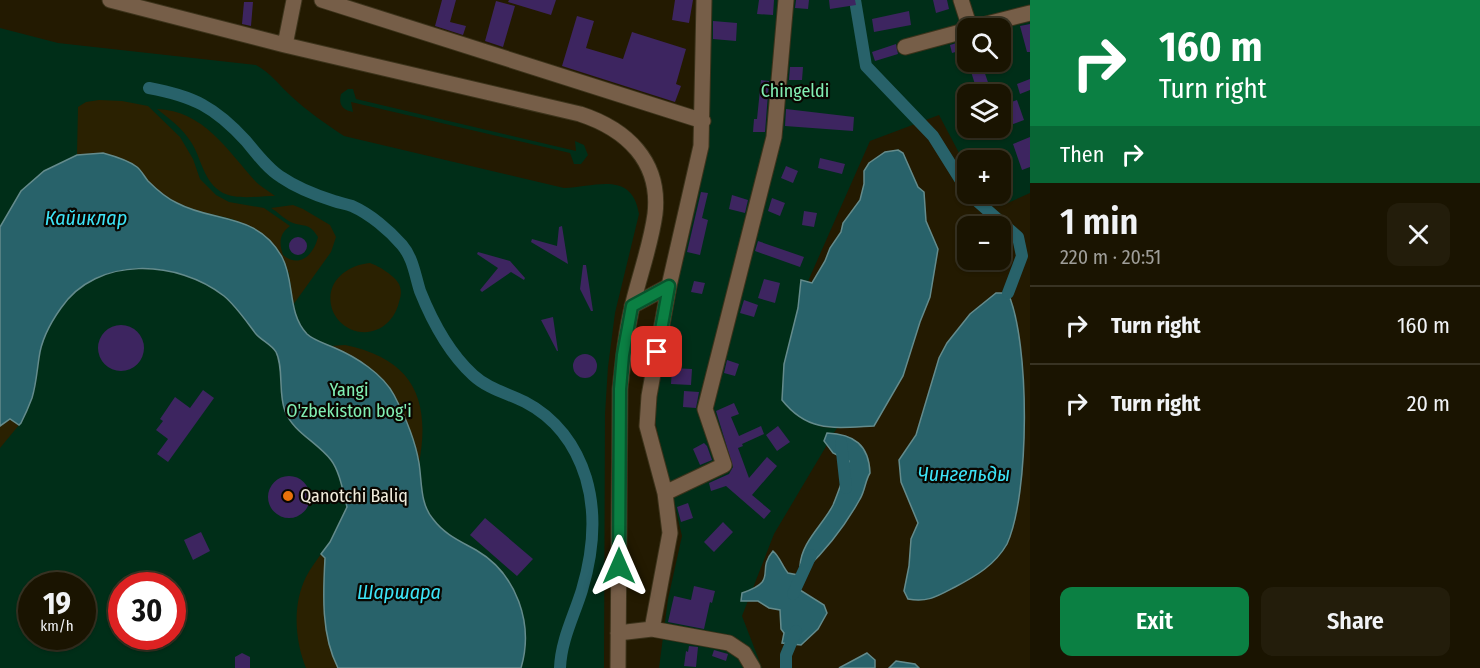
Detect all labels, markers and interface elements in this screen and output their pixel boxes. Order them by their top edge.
map controls [957,18,1011,270]
button: search [957,18,1011,72]
text: 160 m [1159,22,1262,72]
icon: right [1060,24,1138,102]
text: Turn right [1159,73,1267,105]
park label: Chingeldi [761,80,829,102]
button: layers [957,84,1011,138]
icon: right [1116,138,1149,171]
text: Then [1060,141,1104,168]
button: + [957,150,1011,204]
text: 1 min [1060,200,1138,244]
button: close [1387,203,1450,266]
water label: Кайиклар [45,206,127,230]
button: − [957,216,1011,270]
text: 220 m · 20:51 [1060,245,1161,269]
icon: right [1060,309,1093,342]
text: Turn right [1111,312,1200,339]
text: 160 m [1397,312,1450,339]
pin [631,326,682,377]
icon: arrive [640,335,673,368]
park label: Yangi O'zbekiston bog'i [286,379,412,422]
icon: right [1060,387,1093,420]
text: Turn right [1111,390,1200,417]
text: 20 m [1407,390,1450,417]
water label: Чингельды [918,462,1010,486]
place label: Qanotchi Baliq [300,485,408,507]
marker: Qanotchi Baliq [281,489,295,503]
position arrow [587,534,651,598]
speed limit sign: 30 [108,572,186,650]
water label: Шаршара [357,580,441,604]
text: 19 [43,586,71,622]
button: Exit [1060,587,1249,656]
button: Share [1261,587,1450,656]
text: km/h [40,617,74,635]

